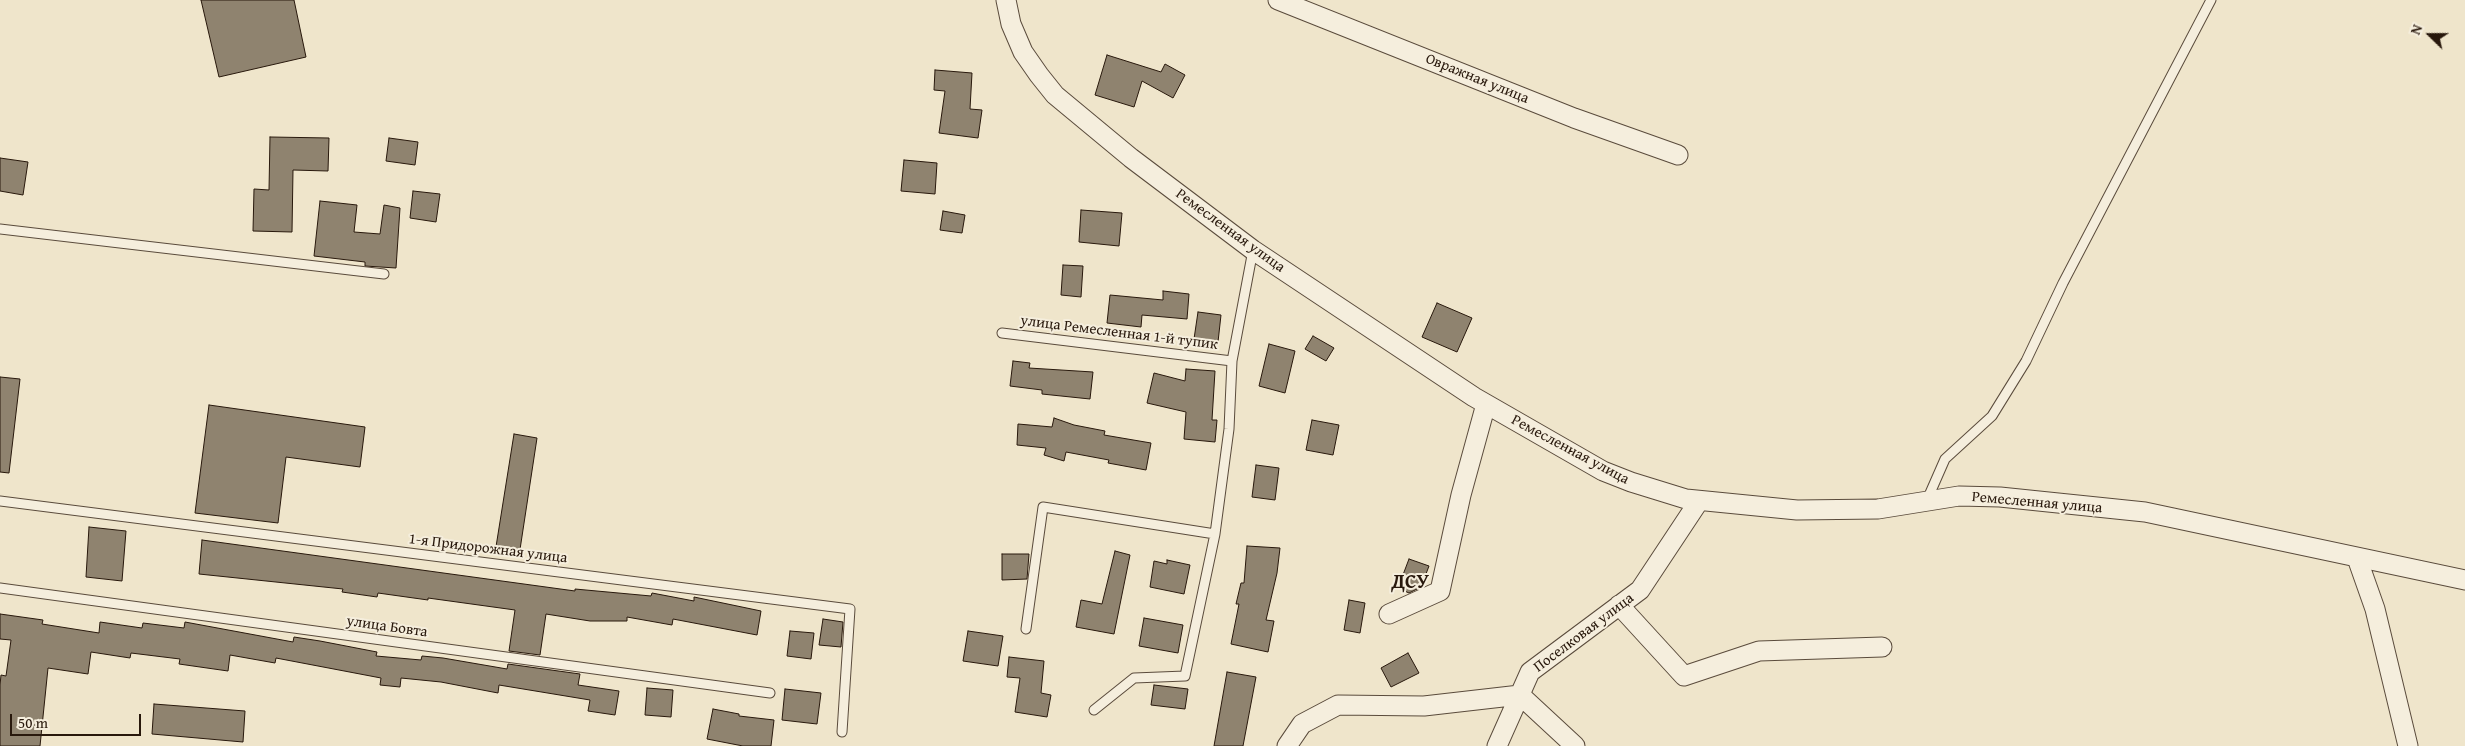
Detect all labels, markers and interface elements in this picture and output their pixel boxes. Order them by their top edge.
north arrow [2405,10,2455,60]
text: N [2405,21,2427,37]
street label: Овражная улица [1423,50,1531,108]
street label: Ремесленная улица [1172,185,1288,277]
street label: улица Ремесленная 1-й тупик [1019,312,1219,354]
street label: Ремесленная улица [1508,411,1632,489]
street label: Ремесленная улица [1971,488,2103,518]
street label: 1-я Придорожная улица [408,530,568,568]
district label: ДСУ [1391,571,1429,595]
street label: Поселковая улица [1530,590,1638,676]
street label: улица Бовта [345,612,429,642]
scale bar [12,704,144,736]
text: 50 m [18,712,48,733]

